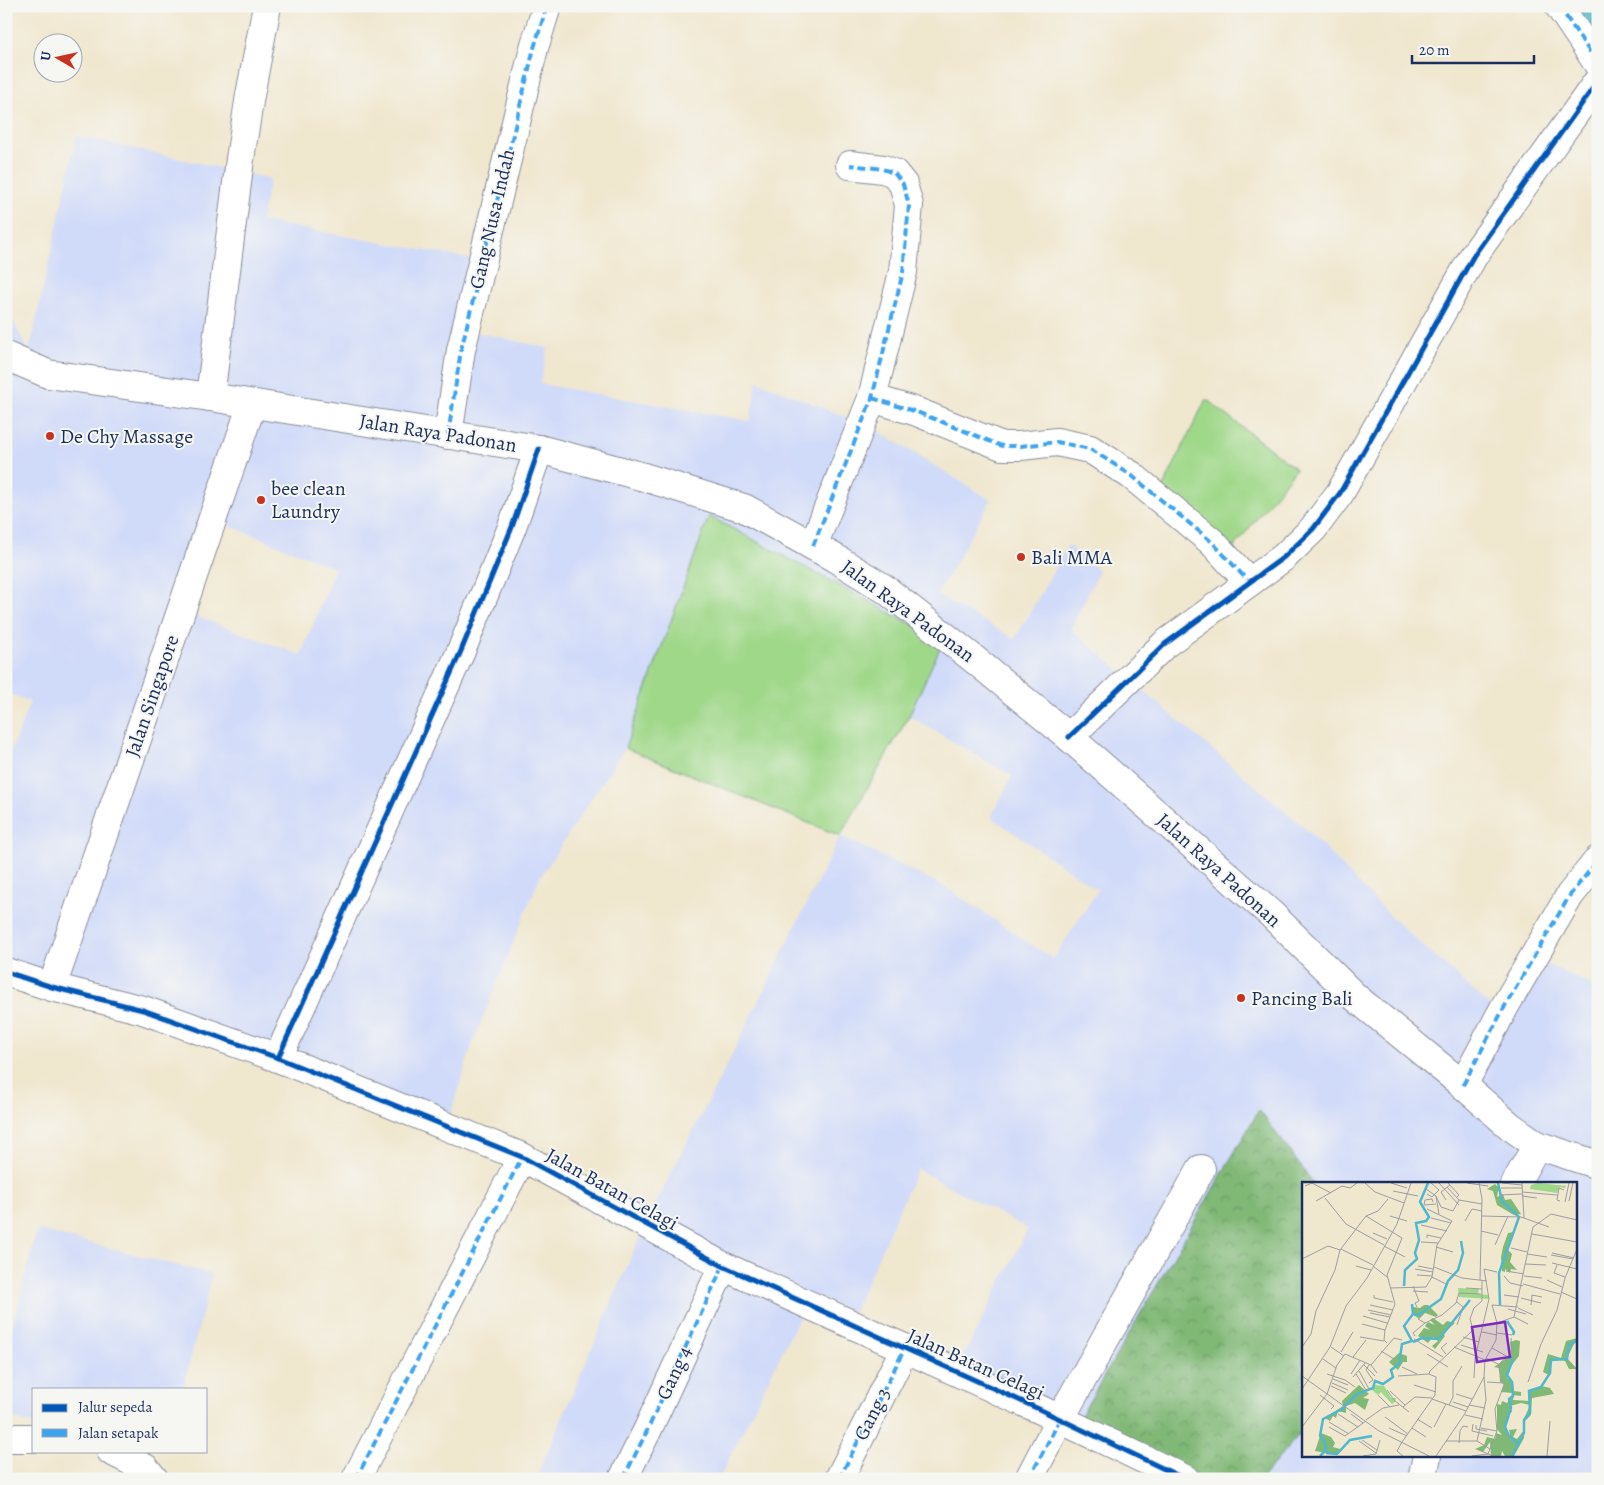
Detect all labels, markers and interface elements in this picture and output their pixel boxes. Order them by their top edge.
north arrow [32,32,82,82]
scale bar [1412,32,1534,64]
text: 20 m [1419,40,1450,60]
text: U [36,50,56,62]
street label: Gang Nusa Indah [463,146,521,292]
street label: Jalan Raya Padonan [357,407,519,459]
place label: De Chy Massage [60,423,193,450]
marker: De Chy Massage [44,430,56,442]
place label: bee clean Laundry [271,475,346,525]
marker: bee clean Laundry [255,494,267,506]
place label: Bali MMA [1031,544,1113,571]
marker: Bali MMA [1015,551,1027,563]
street label: Jalan Raya Padonan [836,553,980,669]
street label: Jalan Singapore [118,631,186,761]
street label: Jalan Raya Padonan [1151,807,1287,933]
place label: Pancing Bali [1251,985,1353,1012]
marker: Pancing Bali [1235,992,1247,1004]
street label: Jalan Batan Celagi [541,1141,683,1237]
inset map [1302,1182,1576,1458]
street label: Jalan Batan Celagi [903,1322,1049,1406]
street label: Gang 4 [650,1342,698,1404]
street label: Gang 3 [847,1383,897,1445]
legend [32,1388,208,1452]
text: Jalur sepeda [78,1397,152,1417]
text: Jalan setapak [78,1423,159,1443]

